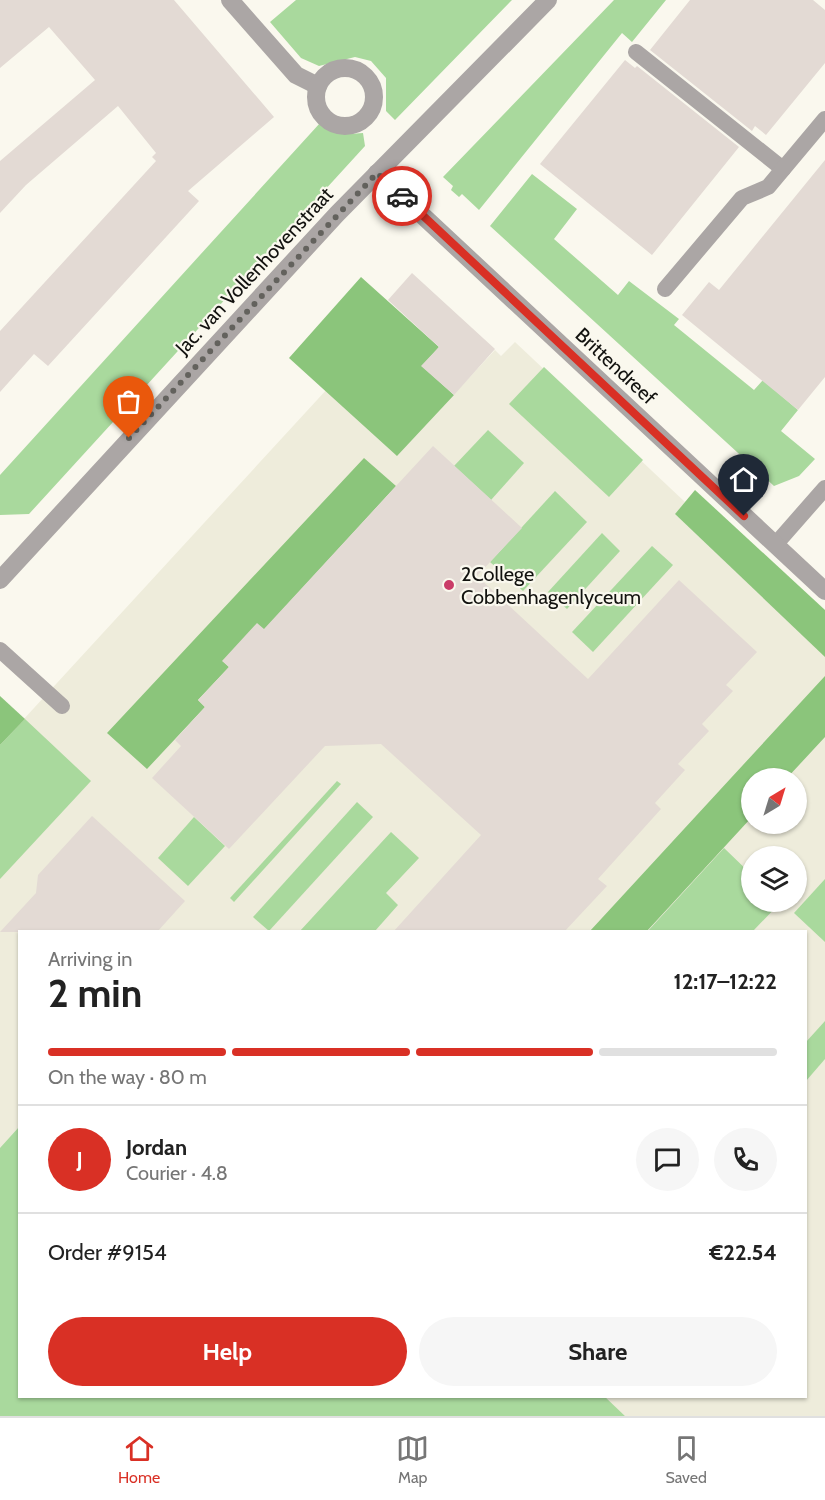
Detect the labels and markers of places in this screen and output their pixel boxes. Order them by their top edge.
pin [103,376,154,438]
pin [718,454,769,516]
place label: 2College Cobbenhagenlyceum [461,562,641,609]
marker: 2College Cobbenhagenlyceum [442,578,456,592]

